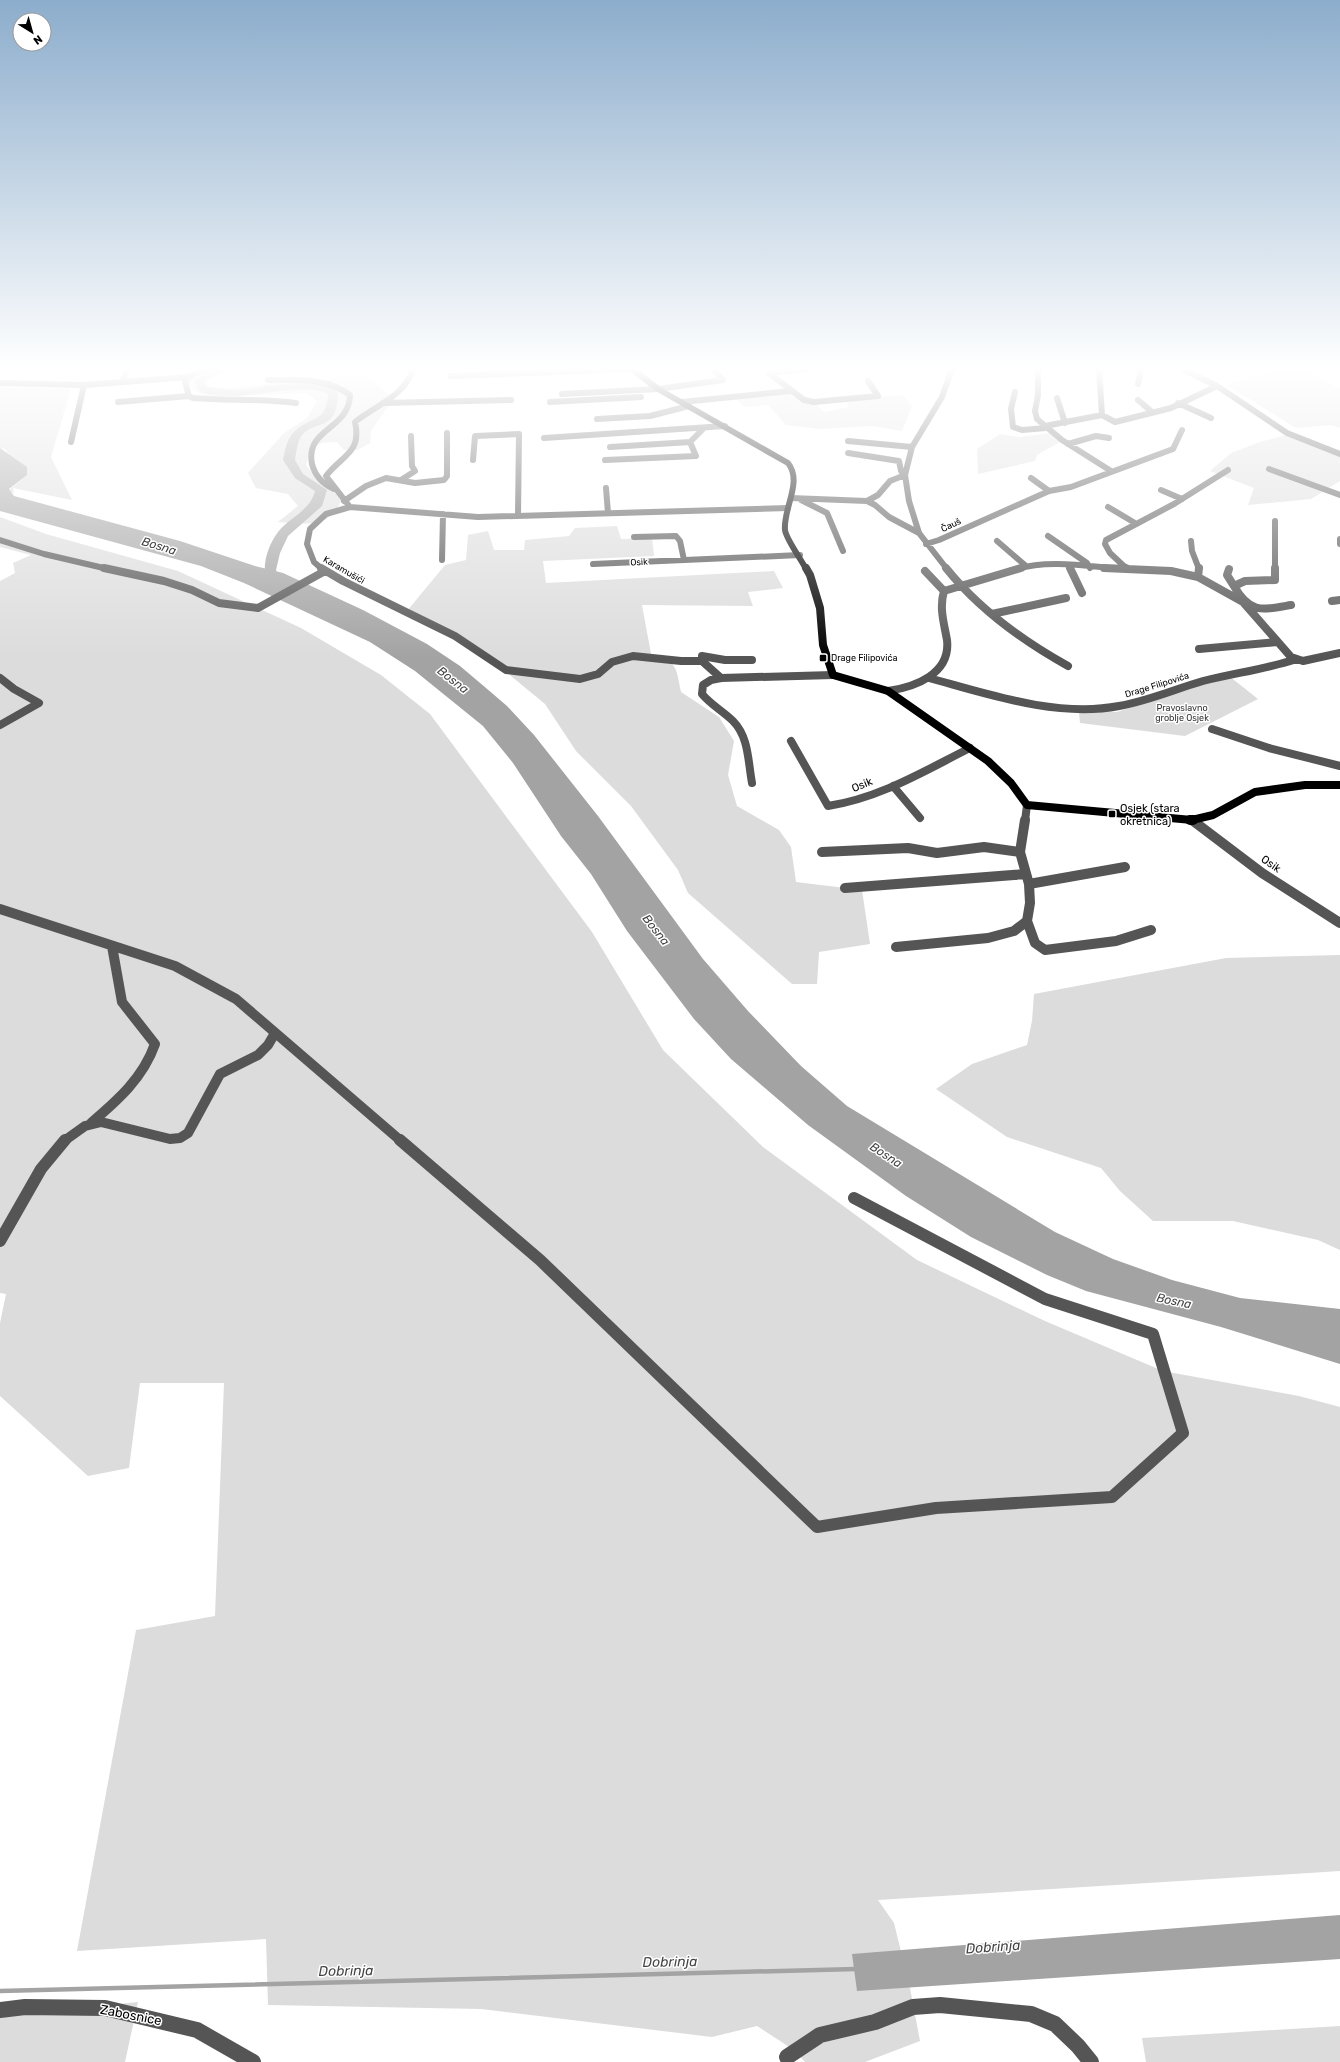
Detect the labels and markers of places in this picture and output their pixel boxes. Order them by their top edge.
marker: Drage Filipovića [818,653,828,663]
place label: Drage Filipovića [831,653,897,663]
place label: Osjek (stara okretnica) [1120,802,1180,828]
marker: Osjek (stara okretnica) [1107,809,1117,819]

